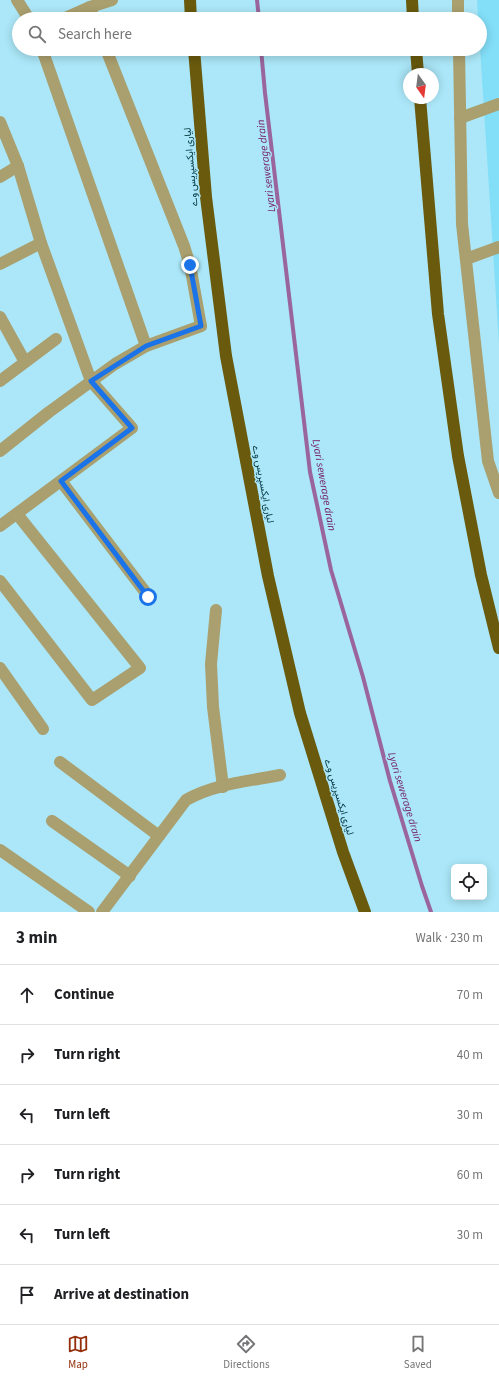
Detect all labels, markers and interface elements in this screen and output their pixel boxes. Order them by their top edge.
search box [12,12,487,56]
icon: search [26,23,48,45]
text: Search here [58,24,132,45]
north arrow [403,68,439,104]
water label: Lyari sewerage drain [253,119,279,213]
street label: لیاری ایکسپریس وے [181,127,201,207]
route end [181,256,199,274]
water label: Lyari sewerage drain [309,438,340,532]
street label: لیاری ایکسپریس وے [249,444,277,524]
route start [139,588,157,606]
water label: Lyari sewerage drain [384,750,426,844]
street label: لیاری ایکسپریس وے [321,757,357,837]
map controls [451,864,487,900]
button: locate [451,864,487,900]
text: 3 min [16,926,57,950]
text: Walk · 230 m [415,929,483,947]
icon: ahead [16,984,38,1006]
text: Continue [54,984,114,1005]
text: 70 m [457,986,483,1004]
icon: right [16,1044,38,1066]
text: Turn right [54,1044,120,1065]
text: 40 m [457,1046,483,1064]
icon: left [16,1104,38,1126]
text: Turn left [54,1104,110,1125]
text: 30 m [457,1106,483,1124]
icon: right [16,1164,38,1186]
text: Turn right [54,1164,120,1185]
text: 60 m [457,1166,483,1184]
icon: left [16,1224,38,1246]
text: Turn left [54,1224,110,1245]
text: 30 m [457,1226,483,1244]
icon: arrive [16,1284,38,1306]
text: Arrive at destination [54,1284,189,1305]
tab: Map [67,1333,89,1372]
tab: Directions [223,1333,270,1372]
tab: Saved [404,1333,432,1372]

